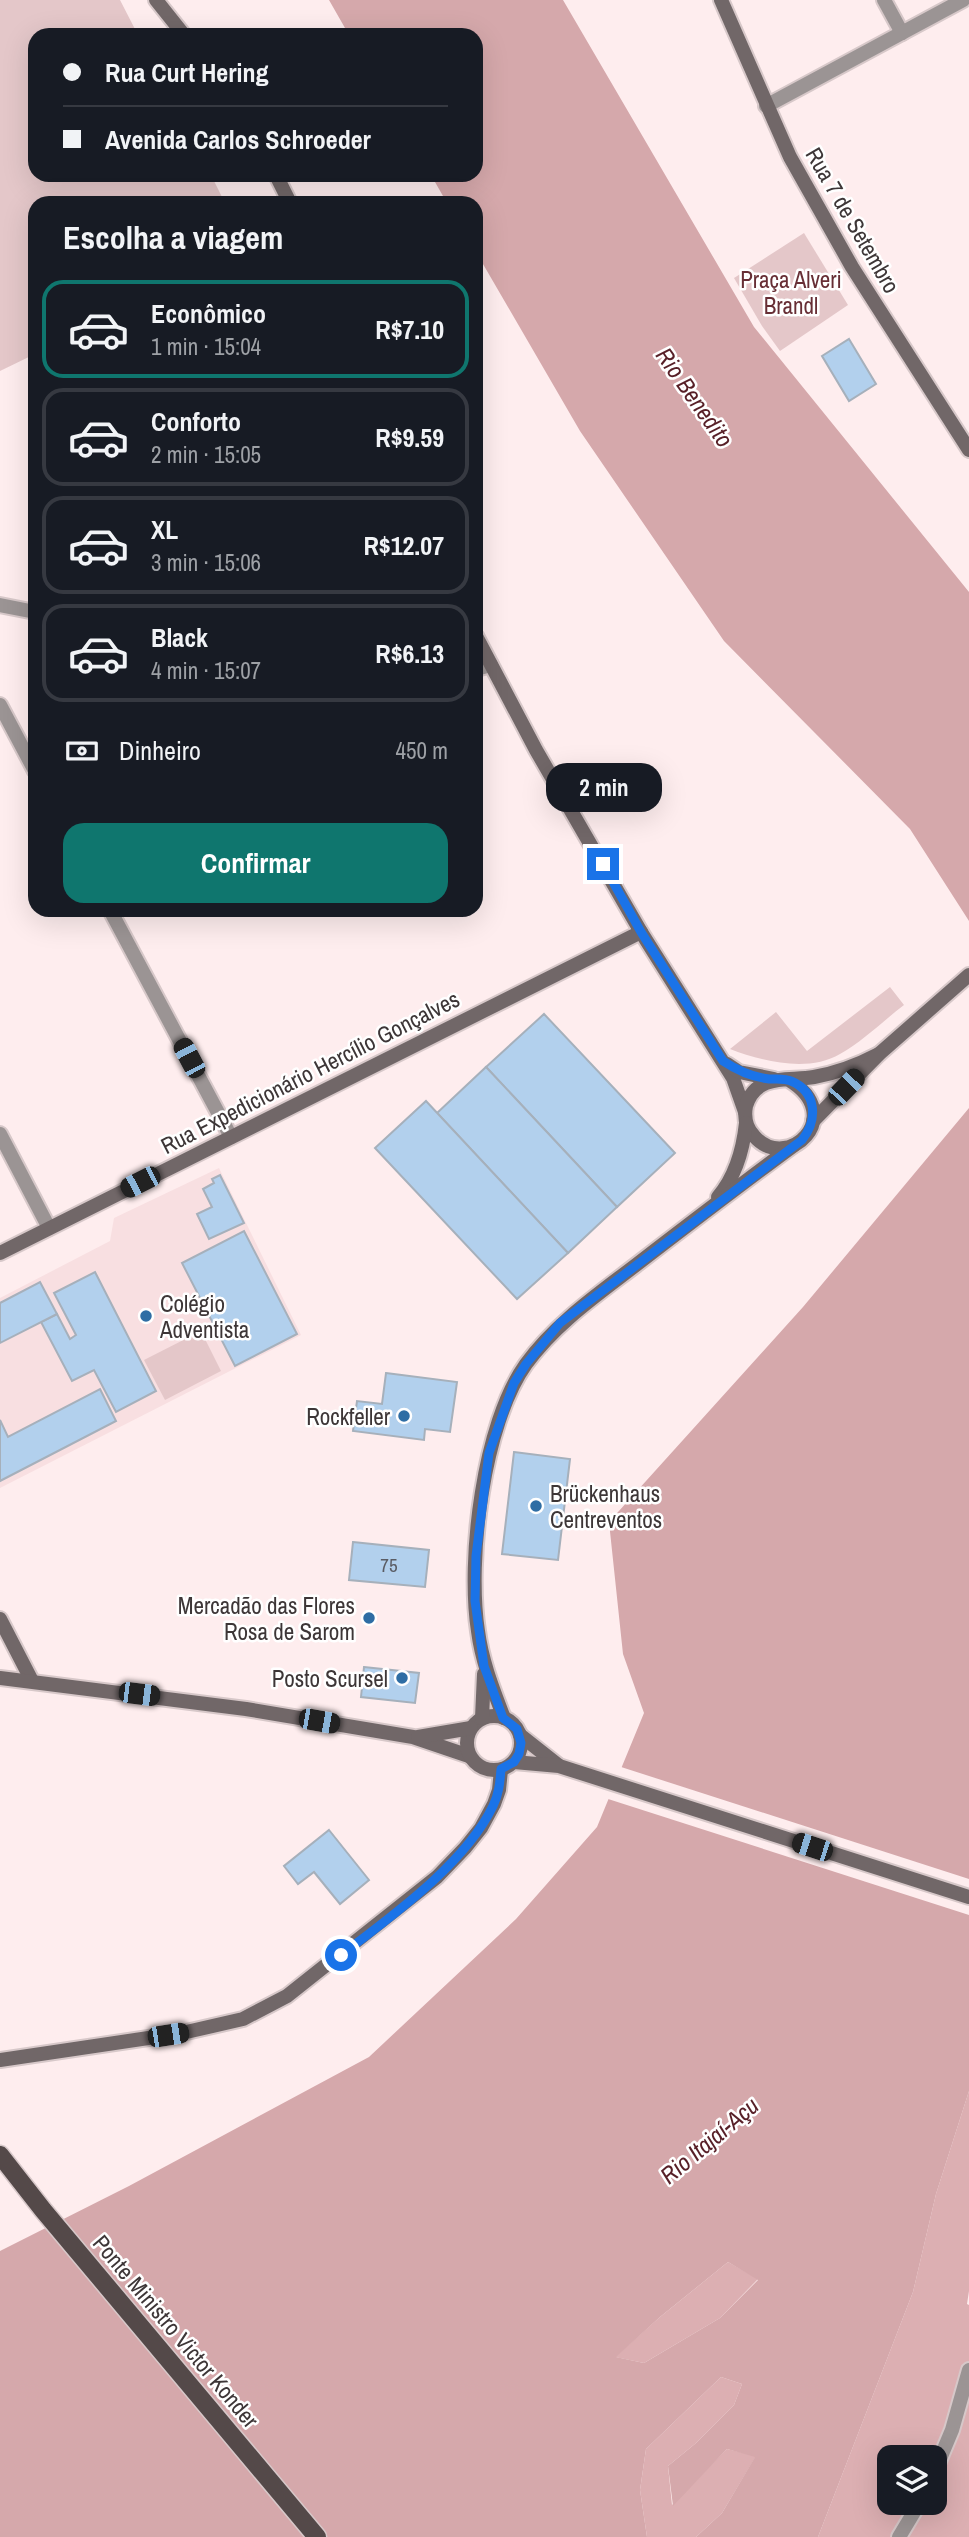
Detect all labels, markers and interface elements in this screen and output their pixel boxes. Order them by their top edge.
text: Rua Curt Hering [105,55,268,90]
text: Avenida Carlos Schroeder [105,122,371,157]
street label: Rua 7 de Setembro [799,141,907,299]
text: Escolha a viagem [63,216,283,259]
park label: Praça Alveri Brandl [740,264,842,321]
text: Econômico [151,296,266,331]
icon: car [67,298,130,361]
text: R$7.10 [375,312,444,347]
text: 1 min · 15:04 [151,331,261,362]
water label: Rio Benedito [649,341,741,453]
text: Conforto [151,404,241,439]
icon: car [67,406,130,469]
text: R$9.59 [375,420,444,455]
text: 2 min · 15:05 [151,439,261,470]
text: XL [151,512,178,547]
icon: car [67,514,130,577]
text: R$12.07 [363,528,444,563]
text: 3 min · 15:06 [151,547,261,578]
text: Black [151,620,208,655]
icon: car [67,622,130,685]
text: R$6.13 [375,636,444,671]
text: 4 min · 15:07 [151,655,261,686]
icon: cash [63,732,101,770]
text: Dinheiro [119,733,201,768]
text: 450 m [396,735,448,766]
callout: 2 min [545,762,661,812]
text: 2 min [579,772,629,803]
button: Confirmar [63,823,448,903]
route end [587,848,619,880]
street label: Rua Expedicionário Hercílio Gonçalves [155,983,465,1161]
car [170,1035,209,1081]
car [824,1065,869,1109]
car [117,1163,164,1201]
place label: Colégio Adventista [159,1288,250,1345]
marker: Colégio Adventista [138,1308,154,1324]
place label: Rockfeller [306,1401,391,1432]
marker: Rockfeller [396,1408,412,1424]
place label: Brückenhaus Centreventos [550,1478,662,1535]
marker: Brückenhaus Centreventos [528,1498,544,1514]
house number: 75 [380,1552,398,1578]
place label: Mercadão das Flores Rosa de Sarom [178,1590,355,1647]
marker: Mercadão das Flores Rosa de Sarom [361,1610,377,1626]
place label: Posto Scursel [272,1663,388,1694]
marker: Posto Scursel [394,1670,410,1686]
car [117,1681,162,1707]
car [297,1707,342,1735]
car [789,1831,836,1863]
route start [325,1939,357,1971]
car [146,2021,191,2049]
water label: Rio Itajaí-Açu [653,2089,765,2191]
street label: Ponte Ministro Victor Konder [86,2228,266,2435]
map controls [877,2445,947,2515]
button: layers [877,2445,947,2515]

